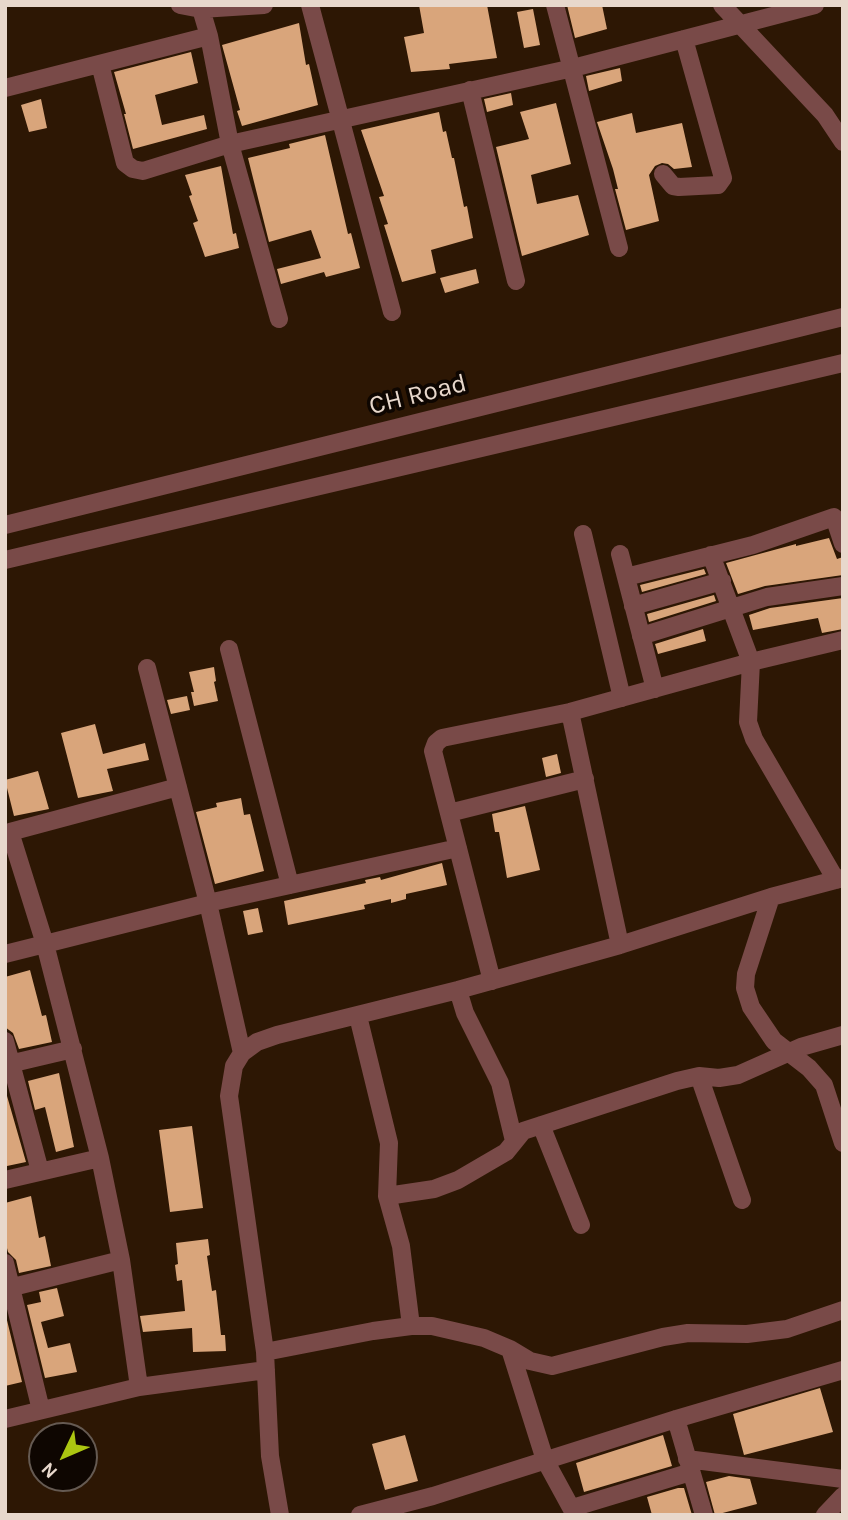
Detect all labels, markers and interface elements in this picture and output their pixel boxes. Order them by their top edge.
street label: CH Road [366,368,470,422]
north arrow [28,1422,98,1492]
text: N [37,1458,62,1483]

